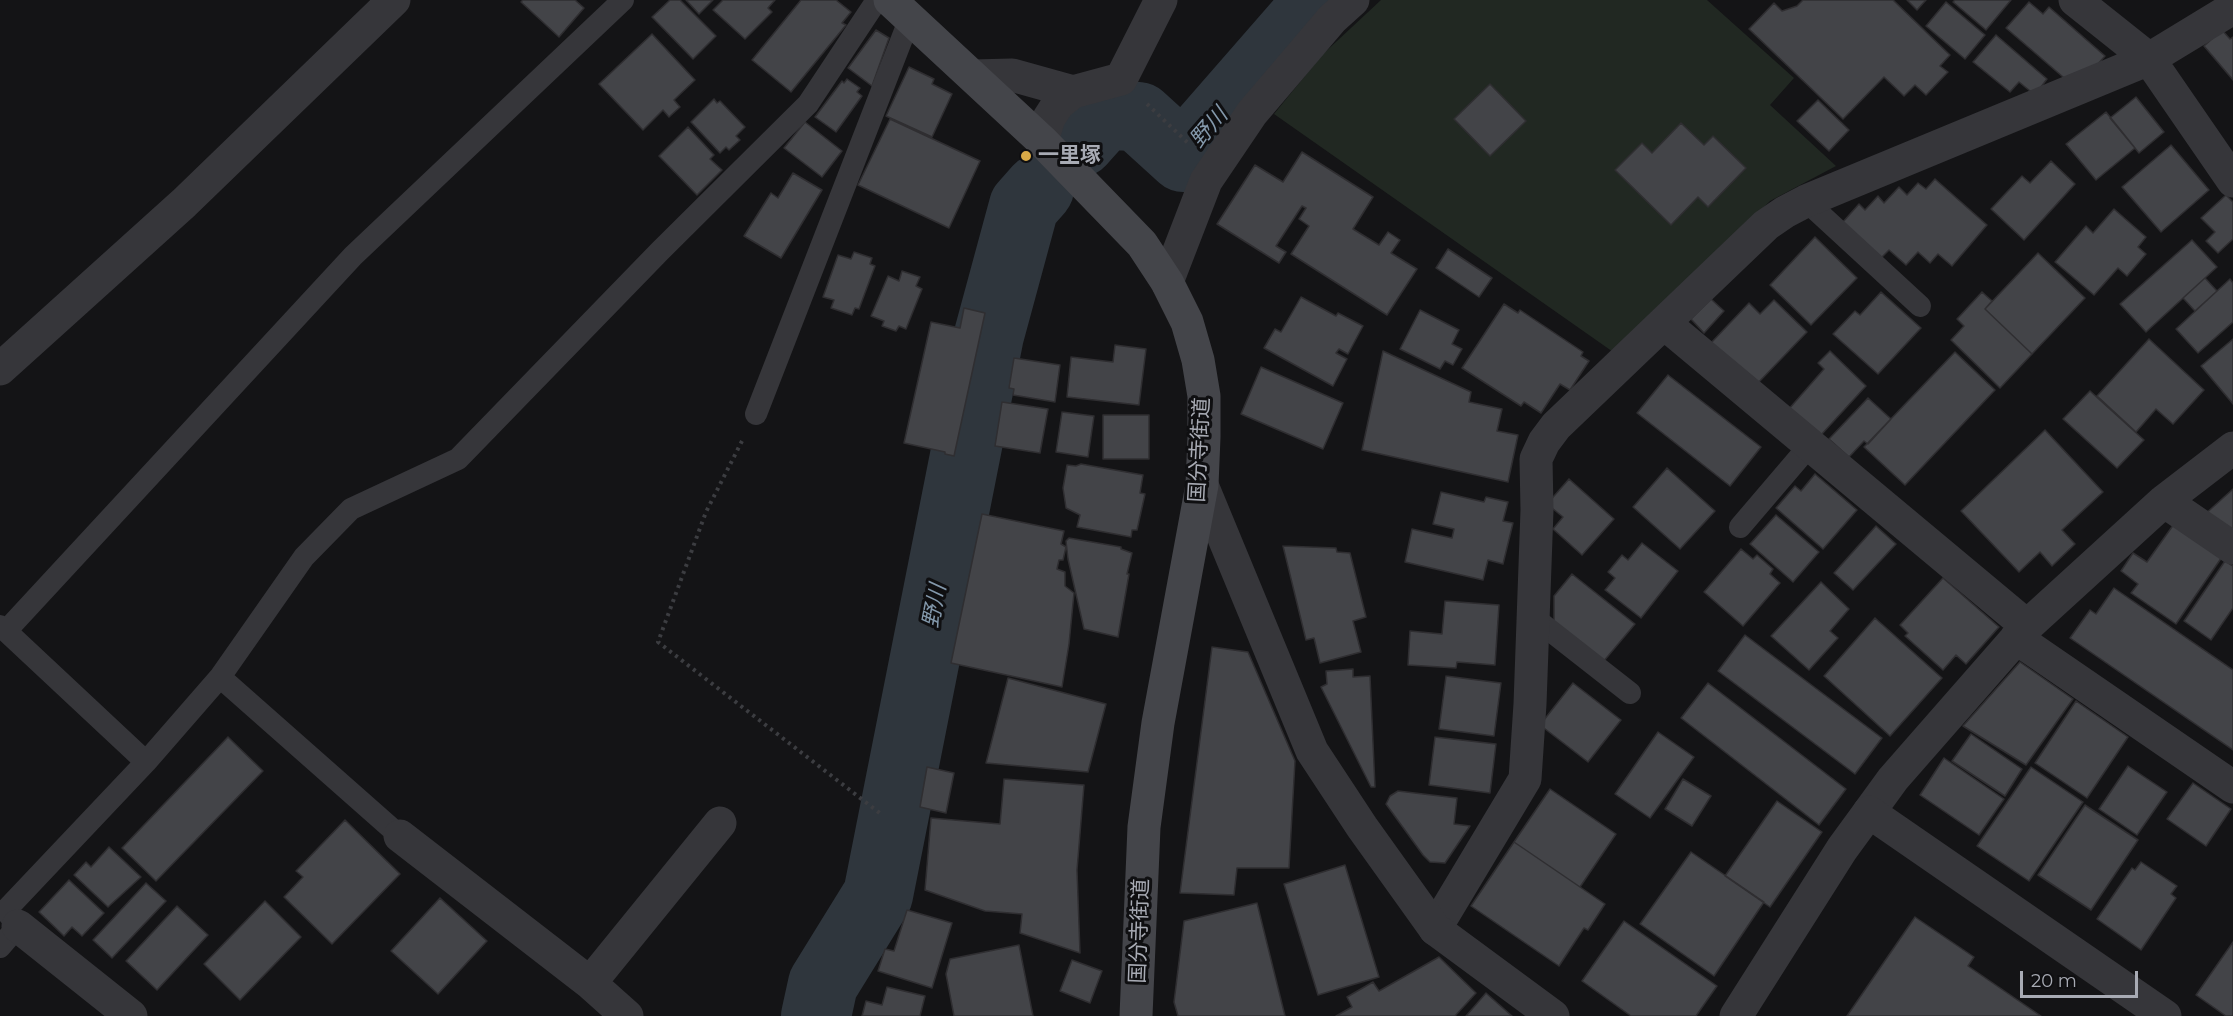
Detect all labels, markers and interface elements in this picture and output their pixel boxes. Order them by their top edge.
water label: 野川 [1185,103,1233,153]
place label: 一里塚 [1038,143,1101,169]
marker: 一里塚 [1019,149,1033,163]
street label: 国分寺街道 [1185,397,1215,503]
water label: 野川 [918,582,952,630]
street label: 国分寺街道 [1126,878,1154,984]
scale bar [2023,959,2142,997]
text: 20 m [2031,970,2077,992]

